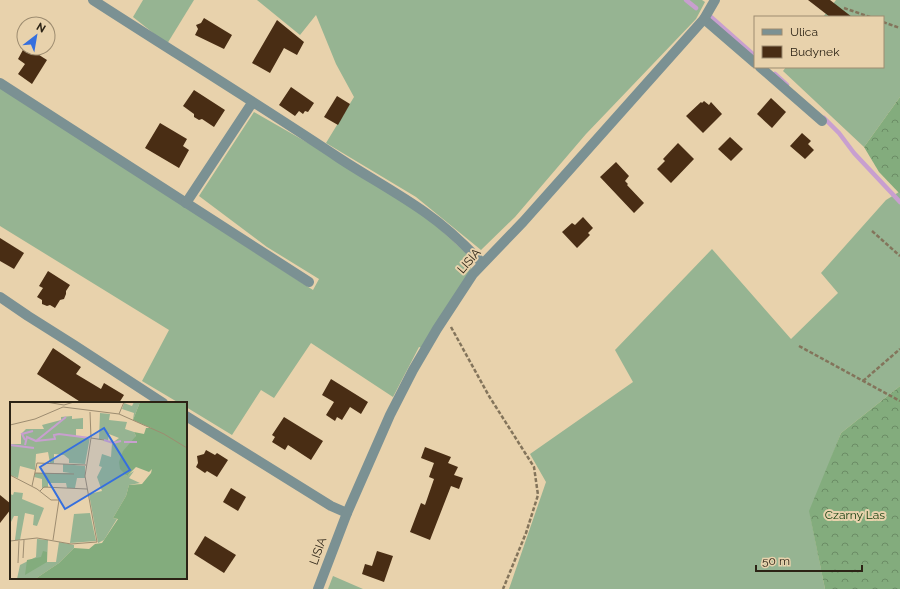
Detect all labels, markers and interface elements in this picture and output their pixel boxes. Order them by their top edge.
north arrow [16,16,56,56]
legend [754,16,884,68]
text: N [34,20,48,36]
text: Ulica [790,25,818,39]
text: Budynek [790,45,840,59]
street label: LISIA [454,246,484,276]
inset map [10,402,187,579]
park label: Czarny Las [825,508,885,522]
street label: LISIA [307,535,329,567]
scale bar [756,547,862,573]
text: 50 m [762,554,790,568]

